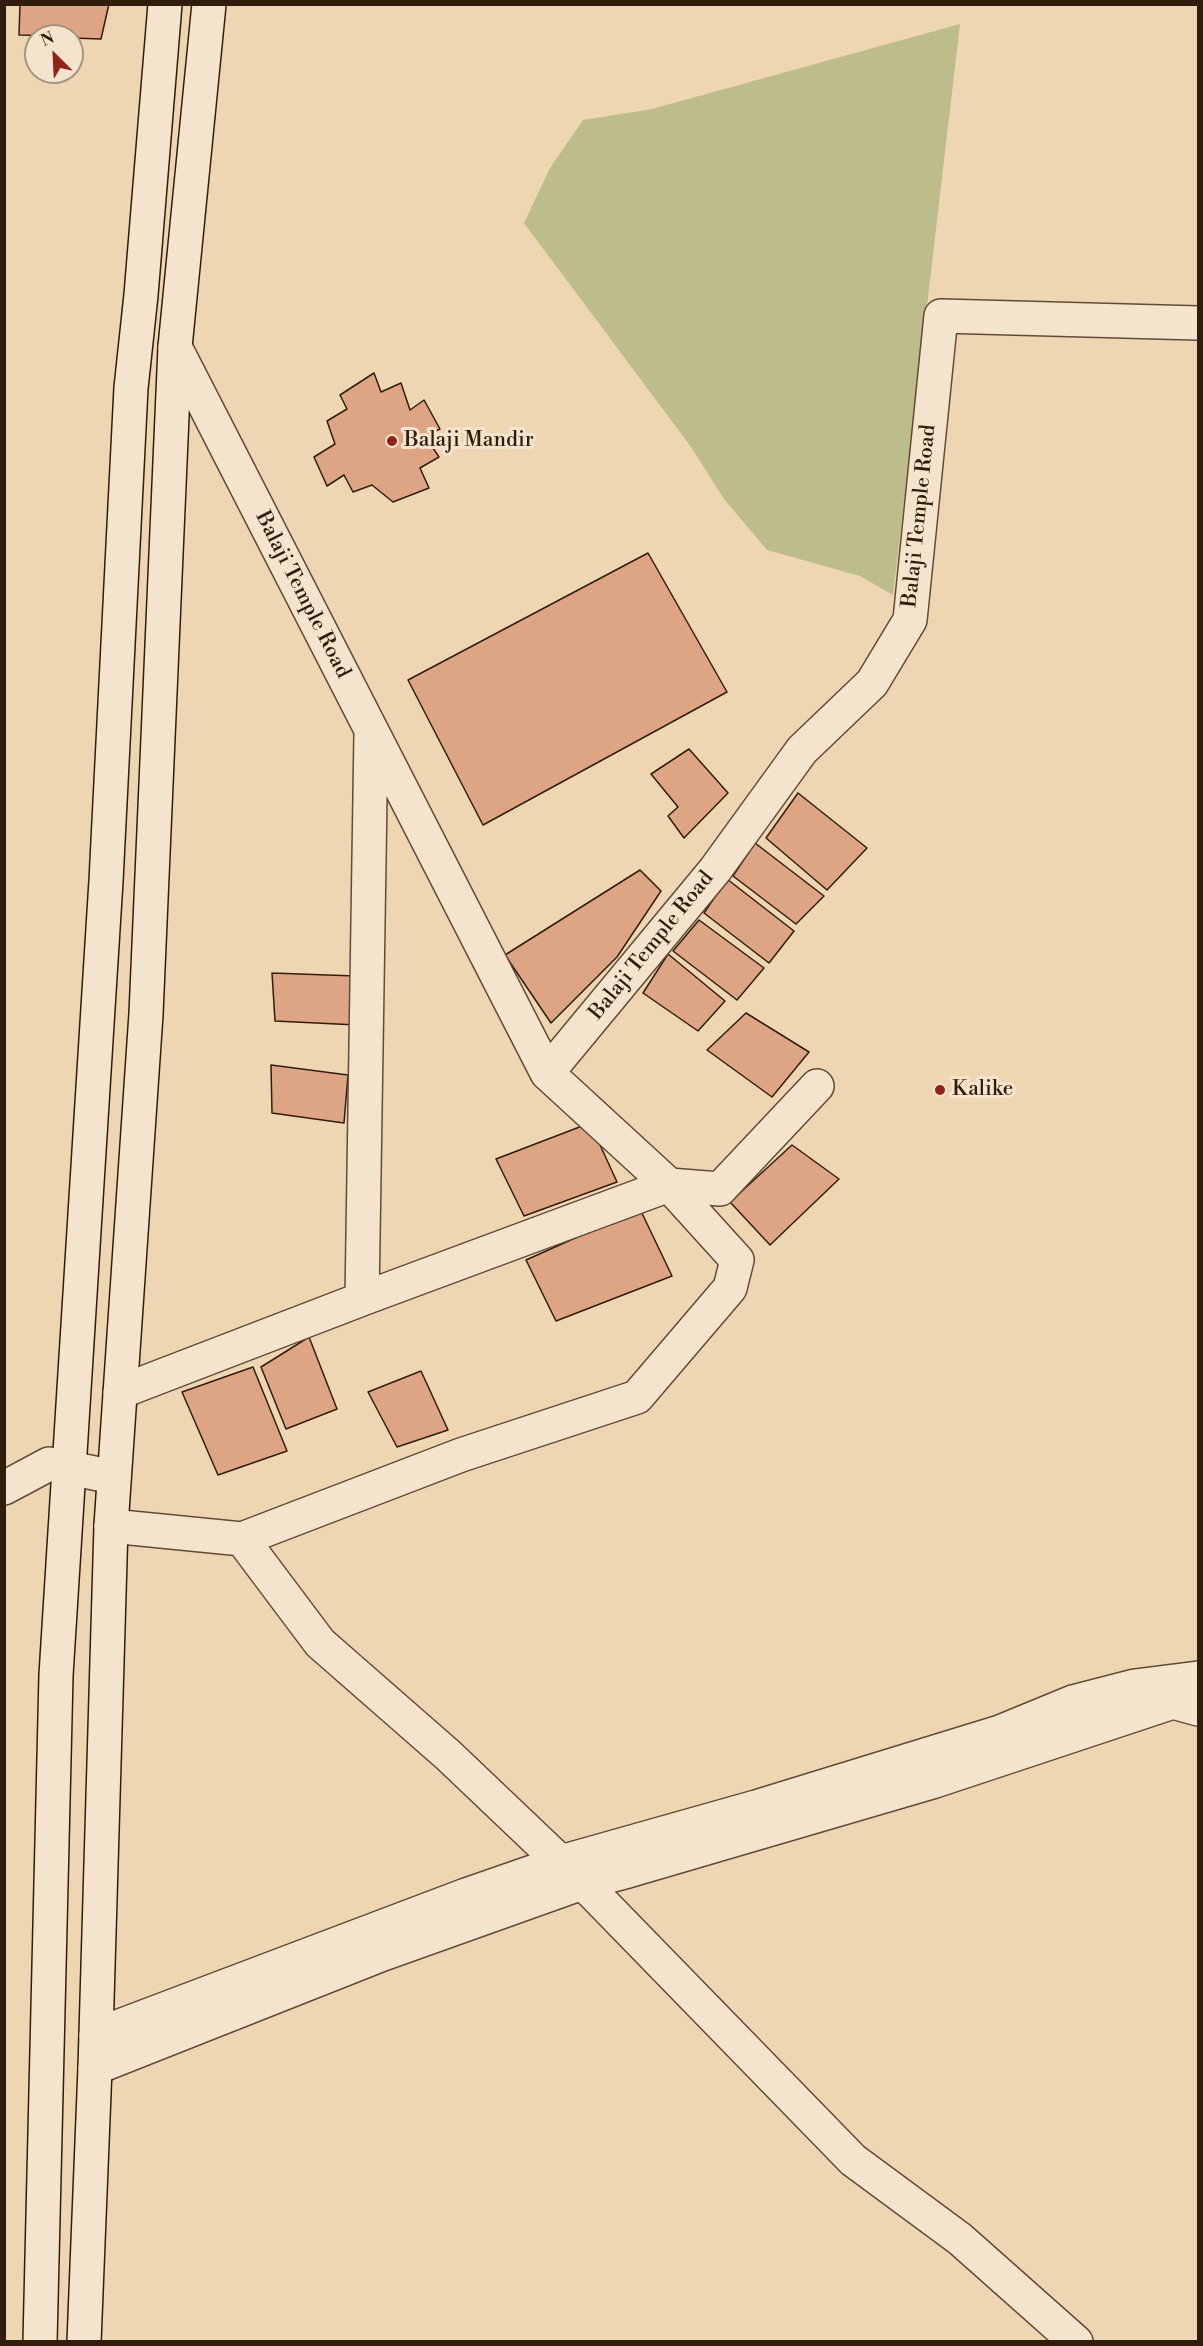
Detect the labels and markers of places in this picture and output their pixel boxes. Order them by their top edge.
place label: Balaji Mandir [404,428,534,454]
marker: Balaji Mandir [385,434,399,448]
place label: Kalike [952,1077,1013,1103]
marker: Kalike [933,1083,947,1097]

